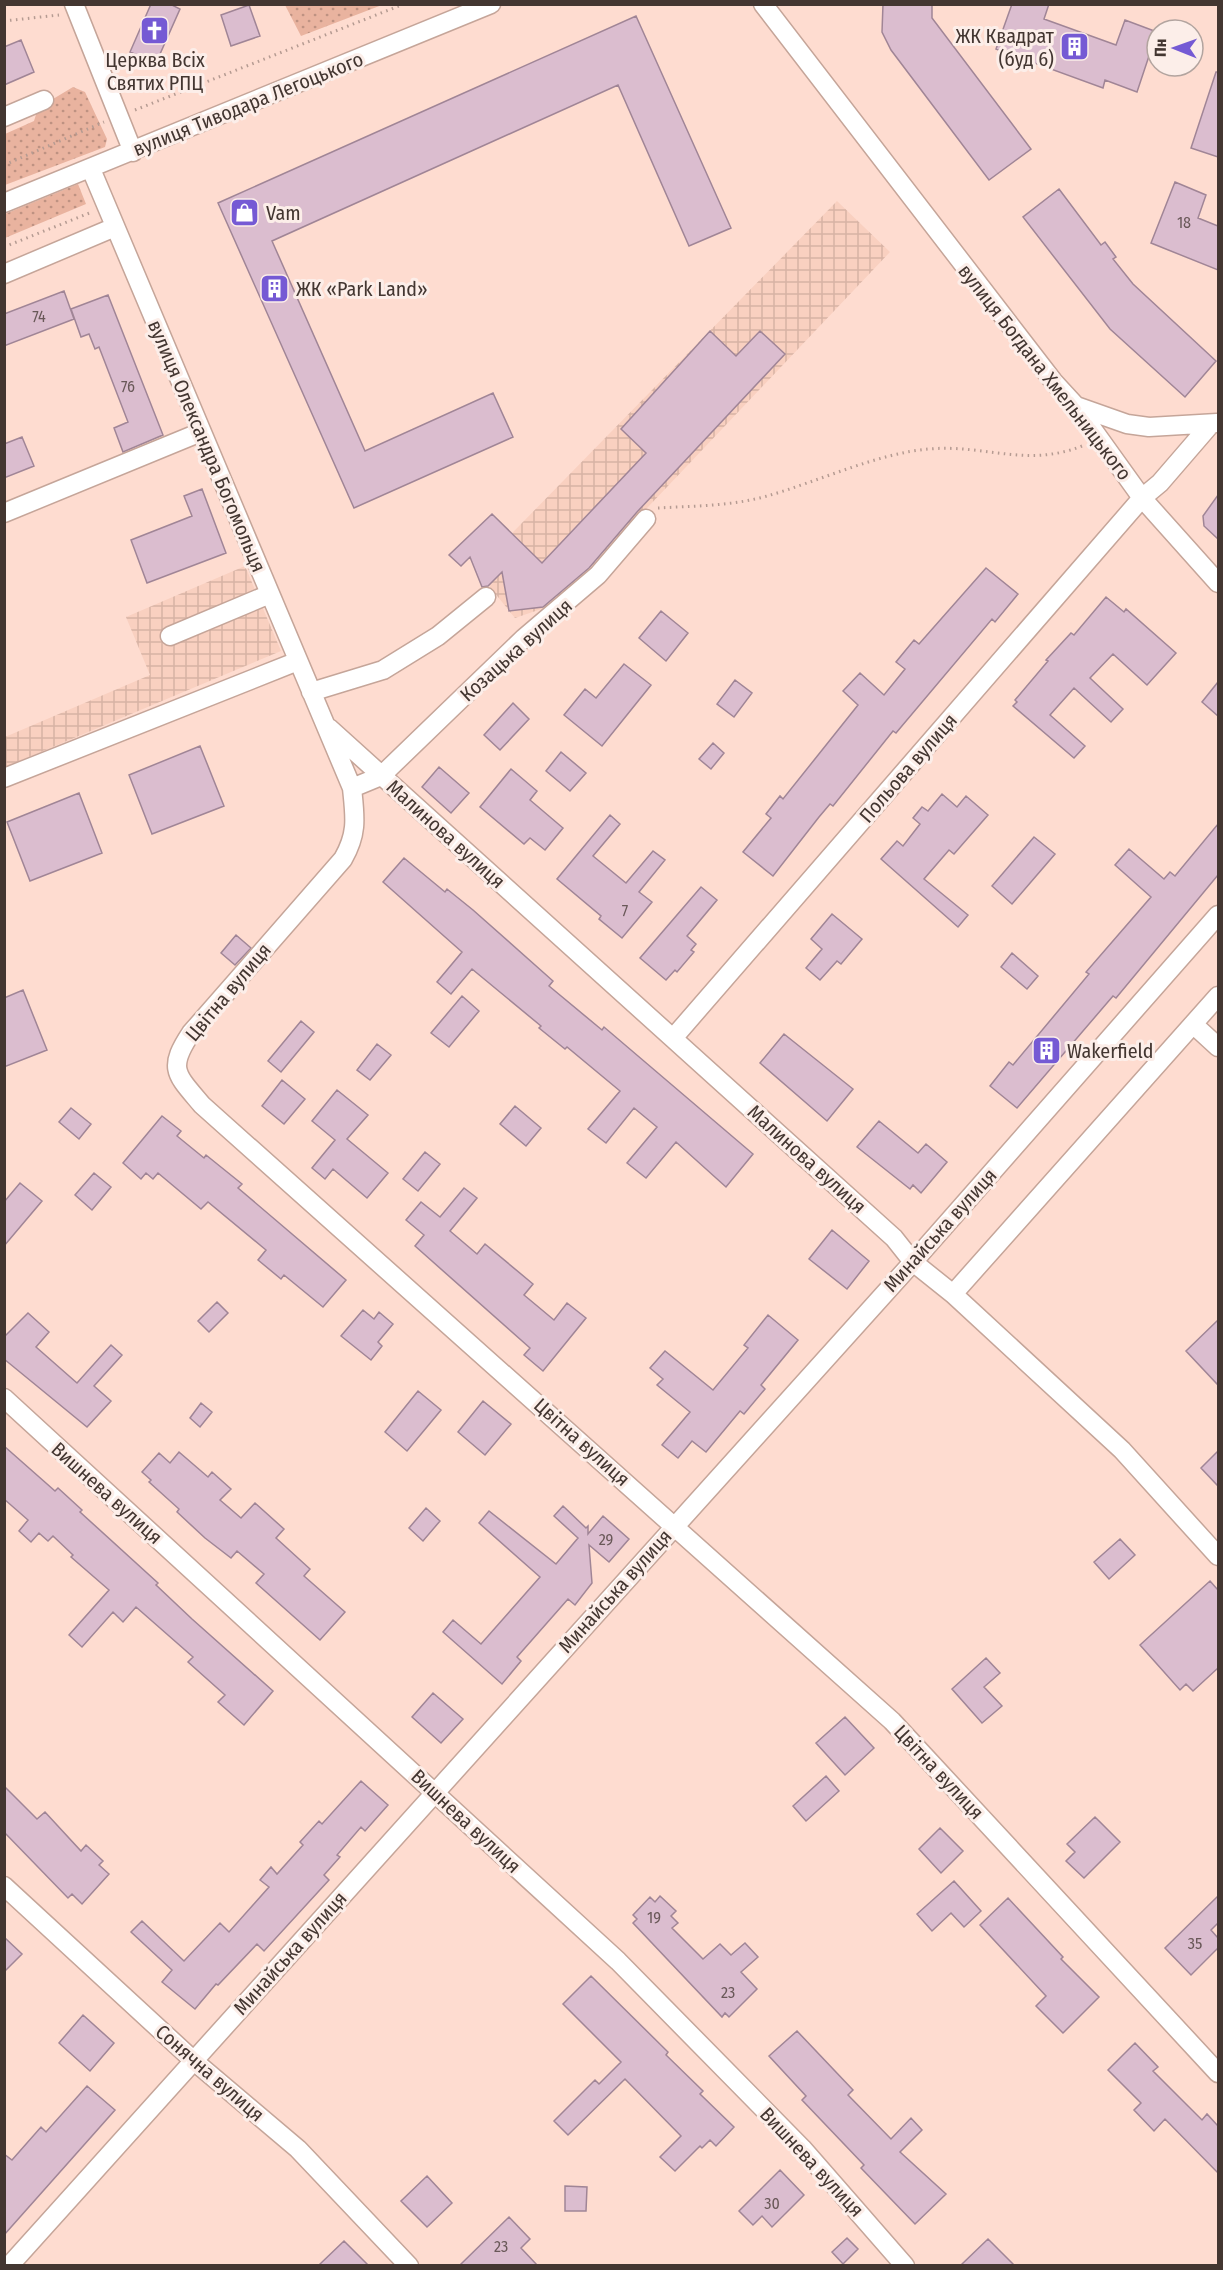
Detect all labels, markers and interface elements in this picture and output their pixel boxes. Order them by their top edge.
church icon: Церква Всіх Святих РПЦ [139,14,171,46]
north arrow [1145,18,1205,78]
place label: ЖК Квадрат (буд 6) [955,24,1055,71]
building icon: ЖК Квадрат (буд 6) [1059,31,1091,63]
text: Пн [1151,39,1170,57]
street label: вулиця Тиводара Легоцького [129,47,367,161]
place label: Церква Всіх Святих РПЦ [105,48,205,95]
shop icon: Vam [229,197,261,229]
place label: Vam [266,201,301,225]
house number: 18 [1177,213,1191,232]
street label: вулиця Богдана Хмельницького [953,259,1137,485]
building icon: ЖК «Park Land» [259,273,291,305]
place label: ЖК «Park Land» [296,277,428,301]
house number: 74 [32,307,46,326]
street label: вулиця Олександра Богомольця [143,316,271,576]
house number: 76 [121,377,135,396]
street label: Козацька вулиця [455,593,577,707]
street label: Польова вулиця [854,709,962,827]
street label: Малинова вулиця [382,775,510,893]
house number: 7 [622,901,629,920]
street label: Цвітна вулиця [180,938,276,1046]
building icon: Wakerfield [1030,1035,1062,1067]
place label: Wakerfield [1067,1039,1153,1063]
street label: Малинова вулиця [743,1100,871,1218]
street label: Минайська вулиця [878,1163,1002,1297]
street label: Цвітна вулиця [529,1393,635,1491]
street label: Вишнева вулиця [47,1437,167,1549]
street label: Минайська вулиця [553,1524,677,1658]
house number: 29 [599,1530,614,1549]
street label: Цвітна вулиця [889,1720,989,1824]
street label: Вишнева вулиця [406,1764,526,1878]
street label: Минайська вулиця [228,1886,352,2020]
house number: 19 [647,1908,661,1927]
house number: 35 [1188,1934,1202,1953]
house number: 23 [721,1983,735,2002]
street label: Сонячна вулиця [151,2019,269,2127]
street label: Вишнева вулиця [755,2102,869,2222]
house number: 30 [764,2194,780,2213]
house number: 23 [494,2237,508,2256]

